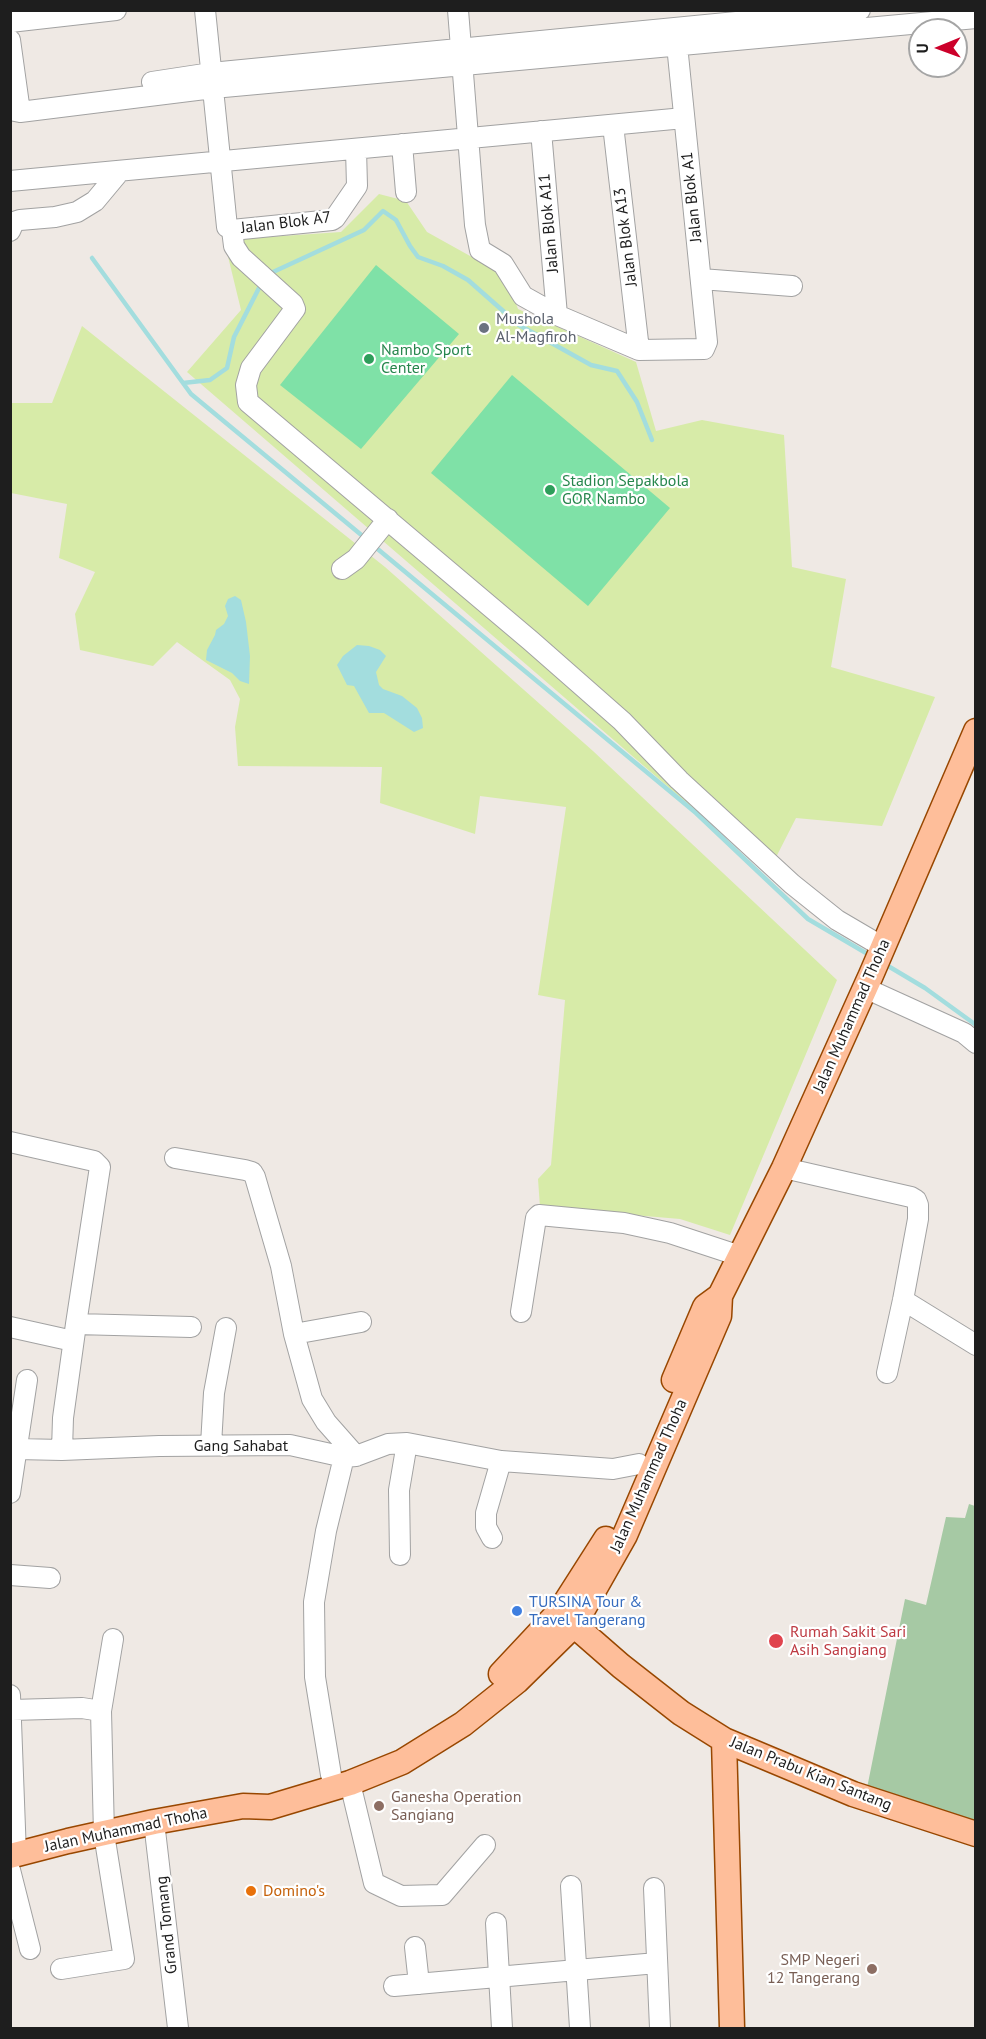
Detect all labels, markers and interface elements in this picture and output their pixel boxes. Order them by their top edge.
north arrow [908,18,968,78]
text: U [912,43,932,53]
street label: Jalan Blok A1 [678,151,706,243]
street label: Jalan Blok A11 [535,173,563,273]
street label: Jalan Blok A13 [610,186,642,288]
street label: Jalan Blok A7 [240,208,332,238]
place label: Mushola Al-Magfiroh [496,309,576,347]
marker: Mushola Al-Magfiroh [477,321,491,335]
place label: Nambo Sport Center [381,340,471,378]
marker: Nambo Sport Center [362,352,376,366]
place label: Stadion Sepakbola GOR Nambo [562,471,689,509]
marker: Stadion Sepakbola GOR Nambo [543,483,557,497]
street label: Jalan Muhammad Thoha [809,936,895,1096]
street label: Jalan Muhammad Thoha [606,1396,692,1556]
street label: Gang Sahabat [194,1436,288,1456]
place label: TURSINA Tour & Travel Tangerang [529,1592,646,1630]
marker: TURSINA Tour & Travel Tangerang [510,1604,524,1618]
place label: Rumah Sakit Sari Asih Sangiang [790,1622,906,1660]
marker: Rumah Sakit Sari Asih Sangiang [767,1632,785,1650]
street label: Jalan Prabu Kian Santang [727,1733,895,1815]
place label: Ganesha Operation Sangiang [391,1787,521,1825]
marker: Ganesha Operation Sangiang [372,1799,386,1813]
street label: Jalan Muhammad Thoha [43,1803,209,1857]
street label: Grand Tomang [152,1875,182,1975]
place label: Domino's [263,1881,325,1901]
marker: Domino's [244,1884,258,1898]
place label: SMP Negeri 12 Tangerang [767,1950,860,1988]
marker: SMP Negeri 12 Tangerang [865,1962,879,1976]

